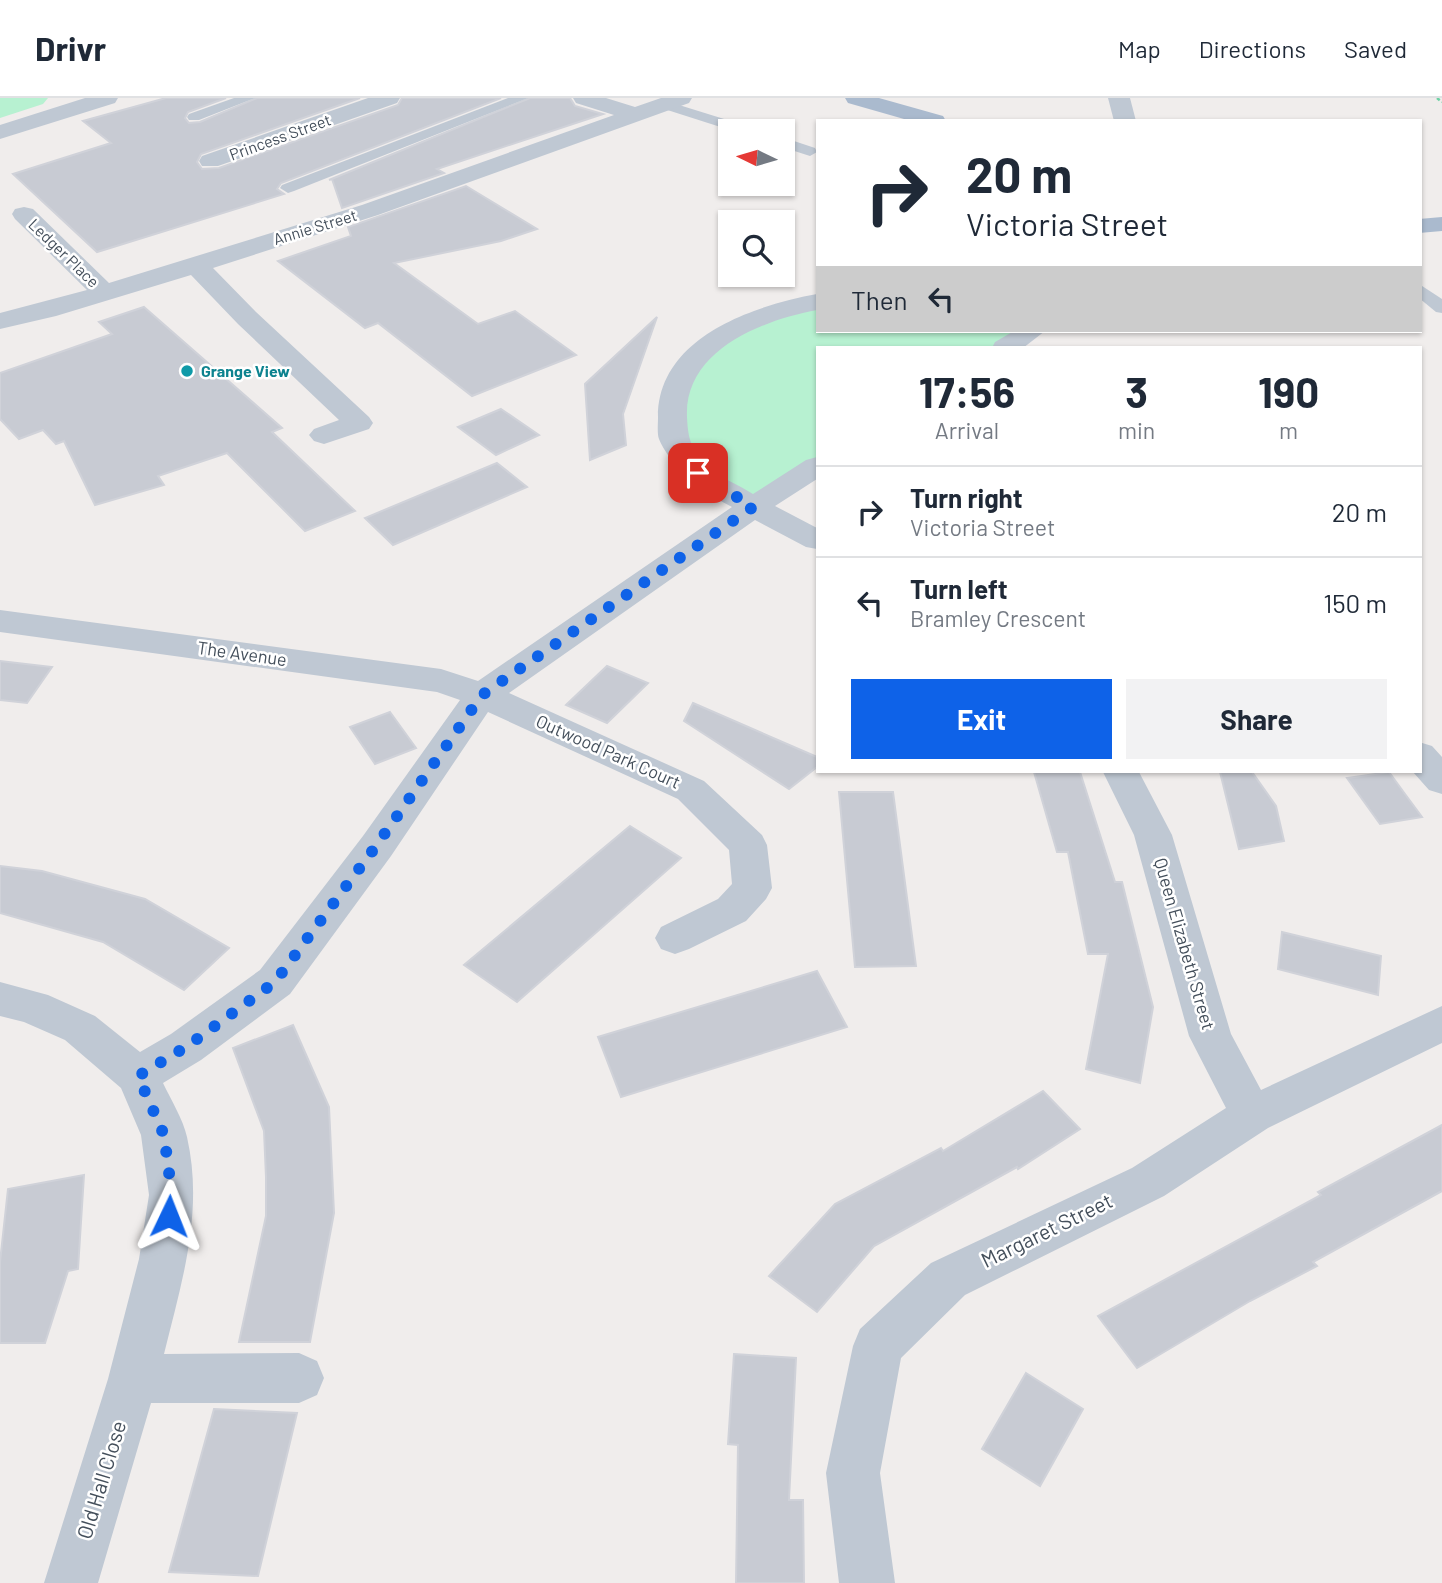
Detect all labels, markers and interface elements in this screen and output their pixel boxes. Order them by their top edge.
text: Drivr [35,28,106,68]
text: Map [1118,34,1161,63]
text: Directions [1199,34,1306,63]
text: Saved [1344,34,1407,63]
street label: Princess Street [227,109,333,164]
north arrow [718,119,794,196]
map controls [718,119,795,287]
text: 20 m [966,144,1072,203]
icon: right [851,147,942,238]
text: Victoria Street [966,204,1168,242]
street label: Annie Street [271,205,359,248]
button: search [718,210,795,287]
street label: Ledger Place [25,214,104,291]
icon: left [922,280,960,318]
text: Then [851,284,908,315]
place label: Grange View [201,361,290,380]
marker: Grange View [179,363,195,379]
text: 17:56 [919,366,1015,416]
text: 3 [1125,366,1148,416]
text: 190 [1258,366,1319,416]
text: Arrival [935,416,999,444]
text: min [1118,416,1155,444]
text: m [1279,416,1298,444]
pin [668,443,728,503]
icon: arrive [679,454,717,492]
text: Turn right [910,482,1023,513]
icon: right [851,493,889,531]
text: 20 m [1332,496,1387,527]
text: Victoria Street [910,513,1055,541]
text: Turn left [910,573,1008,604]
icon: left [851,584,889,622]
text: 150 m [1323,587,1387,618]
text: Bramley Crescent [910,604,1086,632]
street label: The Avenue [196,636,288,670]
button: Exit [851,679,1112,759]
button: Share [1126,679,1387,759]
street label: Outwood Park Court [533,709,684,793]
street label: Queen Elizabeth Street [1150,855,1220,1032]
position arrow [132,1179,206,1253]
street label: Margaret Street [977,1187,1116,1272]
street label: Old Hall Close [71,1417,130,1542]

